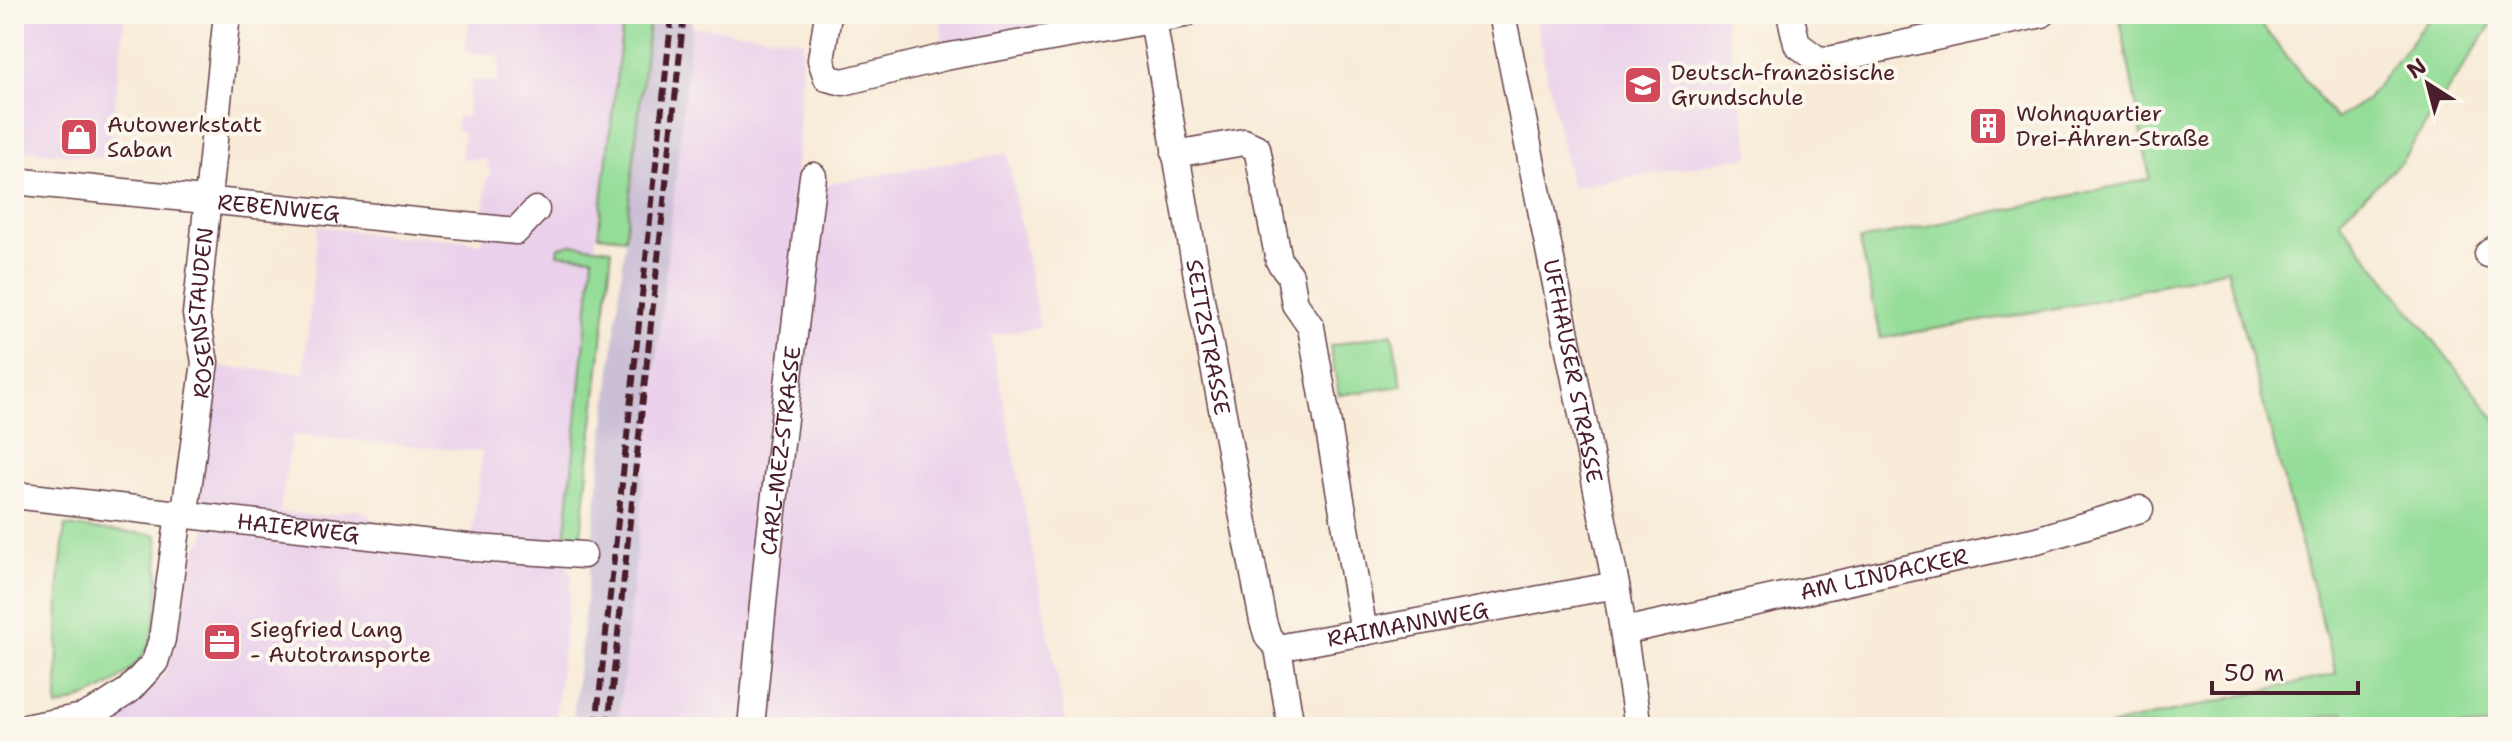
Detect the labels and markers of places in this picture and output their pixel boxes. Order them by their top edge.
place label: Deutsch-französische Grundschule [1671,58,1896,112]
school or university icon: Deutsch-französische Grundschule [1622,64,1664,106]
place label: Wohnquartier Drei-Ähren-Straße [2016,99,2210,153]
building icon: Wohnquartier Drei-Ähren-Straße [1967,105,2009,147]
place label: Autowerkstatt Saban [107,110,262,164]
shop icon: Autowerkstatt Saban [58,116,100,158]
place label: Siegfried Lang - Autotransporte [250,615,431,669]
office icon: Siegfried Lang - Autotransporte [201,621,243,663]

